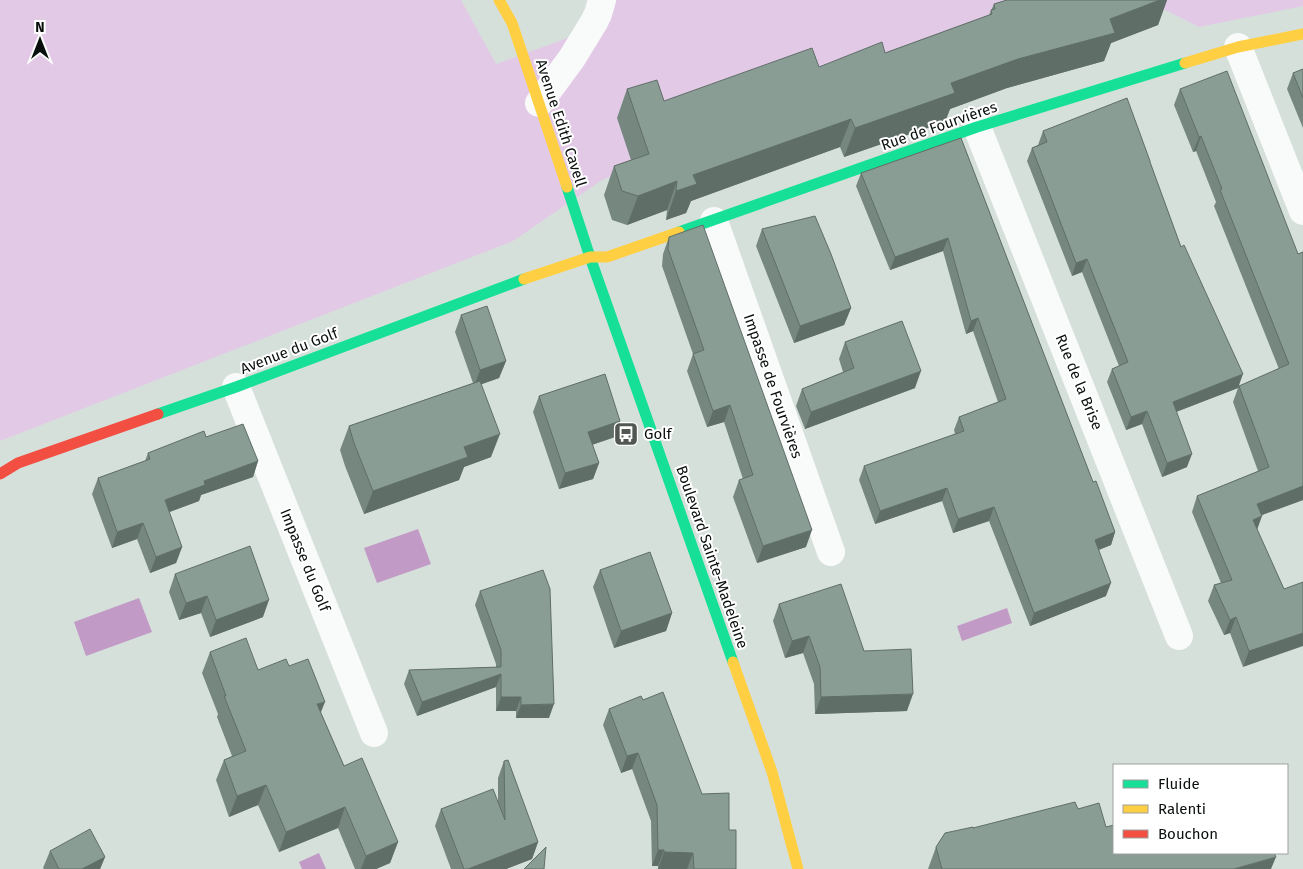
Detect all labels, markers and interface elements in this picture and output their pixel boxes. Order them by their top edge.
north arrow [15,15,65,65]
text: N [35,19,45,36]
street label: Avenue Edith Cavell [532,57,590,190]
street label: Rue de Fourvières [879,98,999,154]
street label: Impasse de Fourvières [740,311,806,461]
street label: Avenue du Golf [238,324,341,378]
street label: Rue de la Brise [1052,331,1106,433]
bus stop icon: Golf [613,421,639,447]
place label: Golf [644,425,673,443]
street label: Boulevard Sainte-Madeleine [672,463,752,651]
street label: Impasse du Golf [276,506,334,615]
legend [1113,764,1288,854]
text: Fluide [1158,775,1200,793]
text: Ralenti [1158,800,1206,818]
text: Bouchon [1158,825,1218,843]

